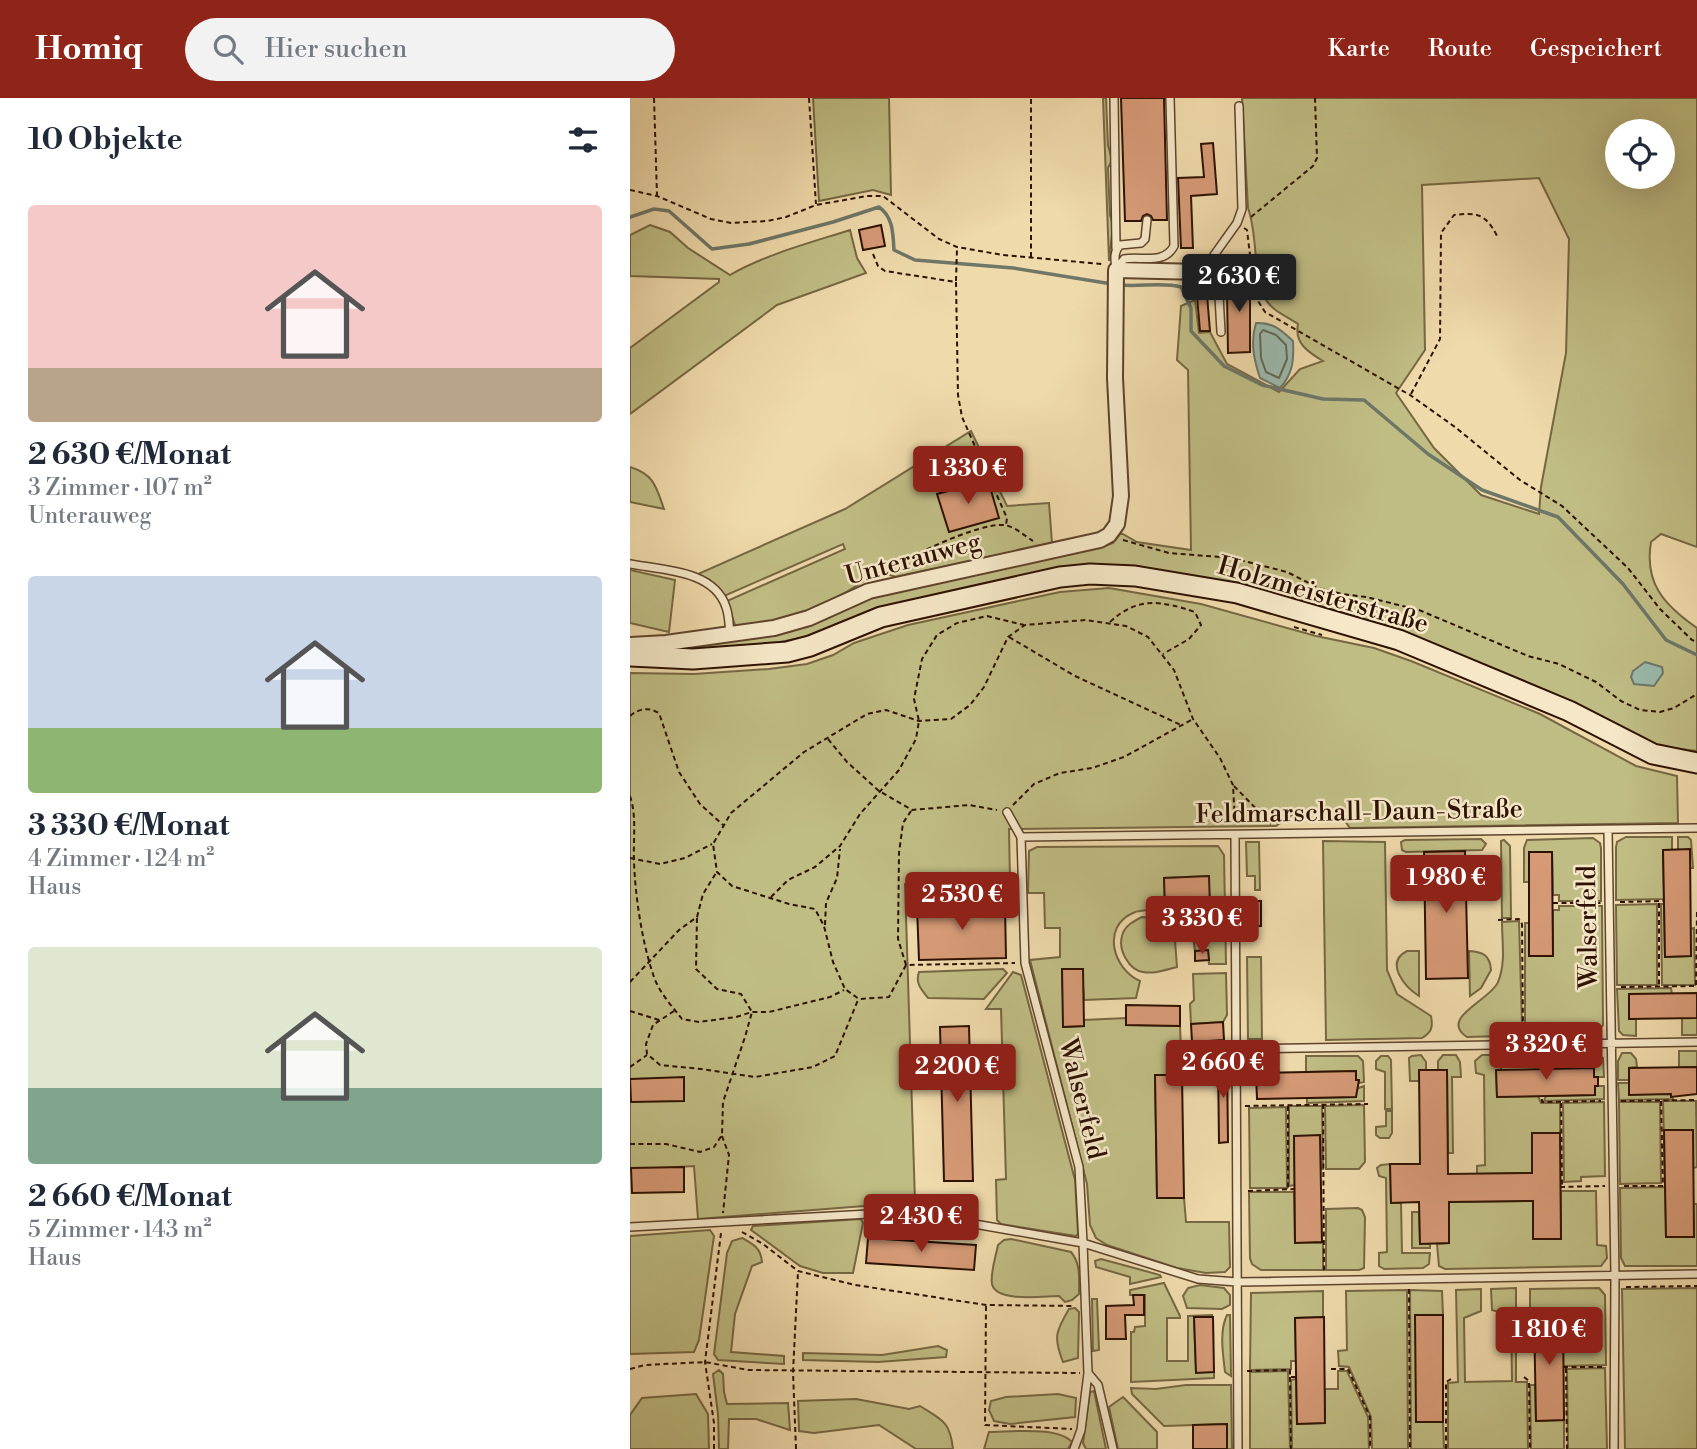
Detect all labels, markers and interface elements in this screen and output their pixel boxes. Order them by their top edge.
search box [185,18,675,81]
text: Homiq [35,29,143,70]
icon: search [209,30,247,68]
text: Hier suchen [265,33,407,65]
text: Karte [1328,34,1390,64]
text: Route [1428,34,1492,64]
text: Gespeichert [1530,34,1662,64]
map controls [1605,119,1675,189]
button: locate [1605,119,1675,189]
text: 10 Objekte [28,121,183,159]
icon: filters [564,121,602,159]
icon: home [252,251,378,377]
pin: 2 630 € [1174,254,1304,314]
text: 2 630 € [1198,263,1280,291]
text: 2 630 €/Monat [28,436,231,474]
pin: 1 330 € [903,446,1033,506]
text: 1 330 € [929,455,1007,483]
text: 3 Zimmer · 107 m² [28,474,212,502]
text: Unterauweg [28,502,152,530]
street label: Unterauweg [841,525,985,593]
street label: Holzmeisterstraße [1214,550,1432,640]
icon: home [252,622,378,748]
street label: Feldmarschall-Daun-Straße [1195,793,1523,831]
text: 3 330 €/Monat [28,807,230,845]
text: 4 Zimmer · 124 m² [28,845,214,873]
pin: 1 980 € [1381,856,1511,915]
text: 1 980 € [1406,864,1486,892]
street label: Walserfeld [1571,865,1605,990]
pin: 2 530 € [897,872,1027,932]
text: Haus [28,873,81,901]
text: 2 530 € [921,881,1003,909]
pin: 3 330 € [1137,896,1267,956]
text: 3 330 € [1162,905,1242,933]
icon: home [252,993,378,1119]
pin: 3 320 € [1481,1023,1611,1082]
text: 3 320 € [1505,1031,1587,1059]
street label: Walserfeld [1051,1034,1113,1163]
pin: 2 660 € [1158,1040,1288,1100]
pin: 2 200 € [892,1044,1022,1104]
text: 2 660 € [1182,1049,1264,1077]
text: 2 200 € [915,1053,999,1081]
text: 2 660 €/Monat [28,1178,232,1216]
pin: 2 430 € [856,1194,986,1254]
text: 2 430 € [880,1203,962,1231]
text: 5 Zimmer · 143 m² [28,1216,211,1244]
text: Haus [28,1244,81,1272]
pin: 1 810 € [1484,1308,1614,1367]
text: 1 810 € [1512,1316,1586,1344]

